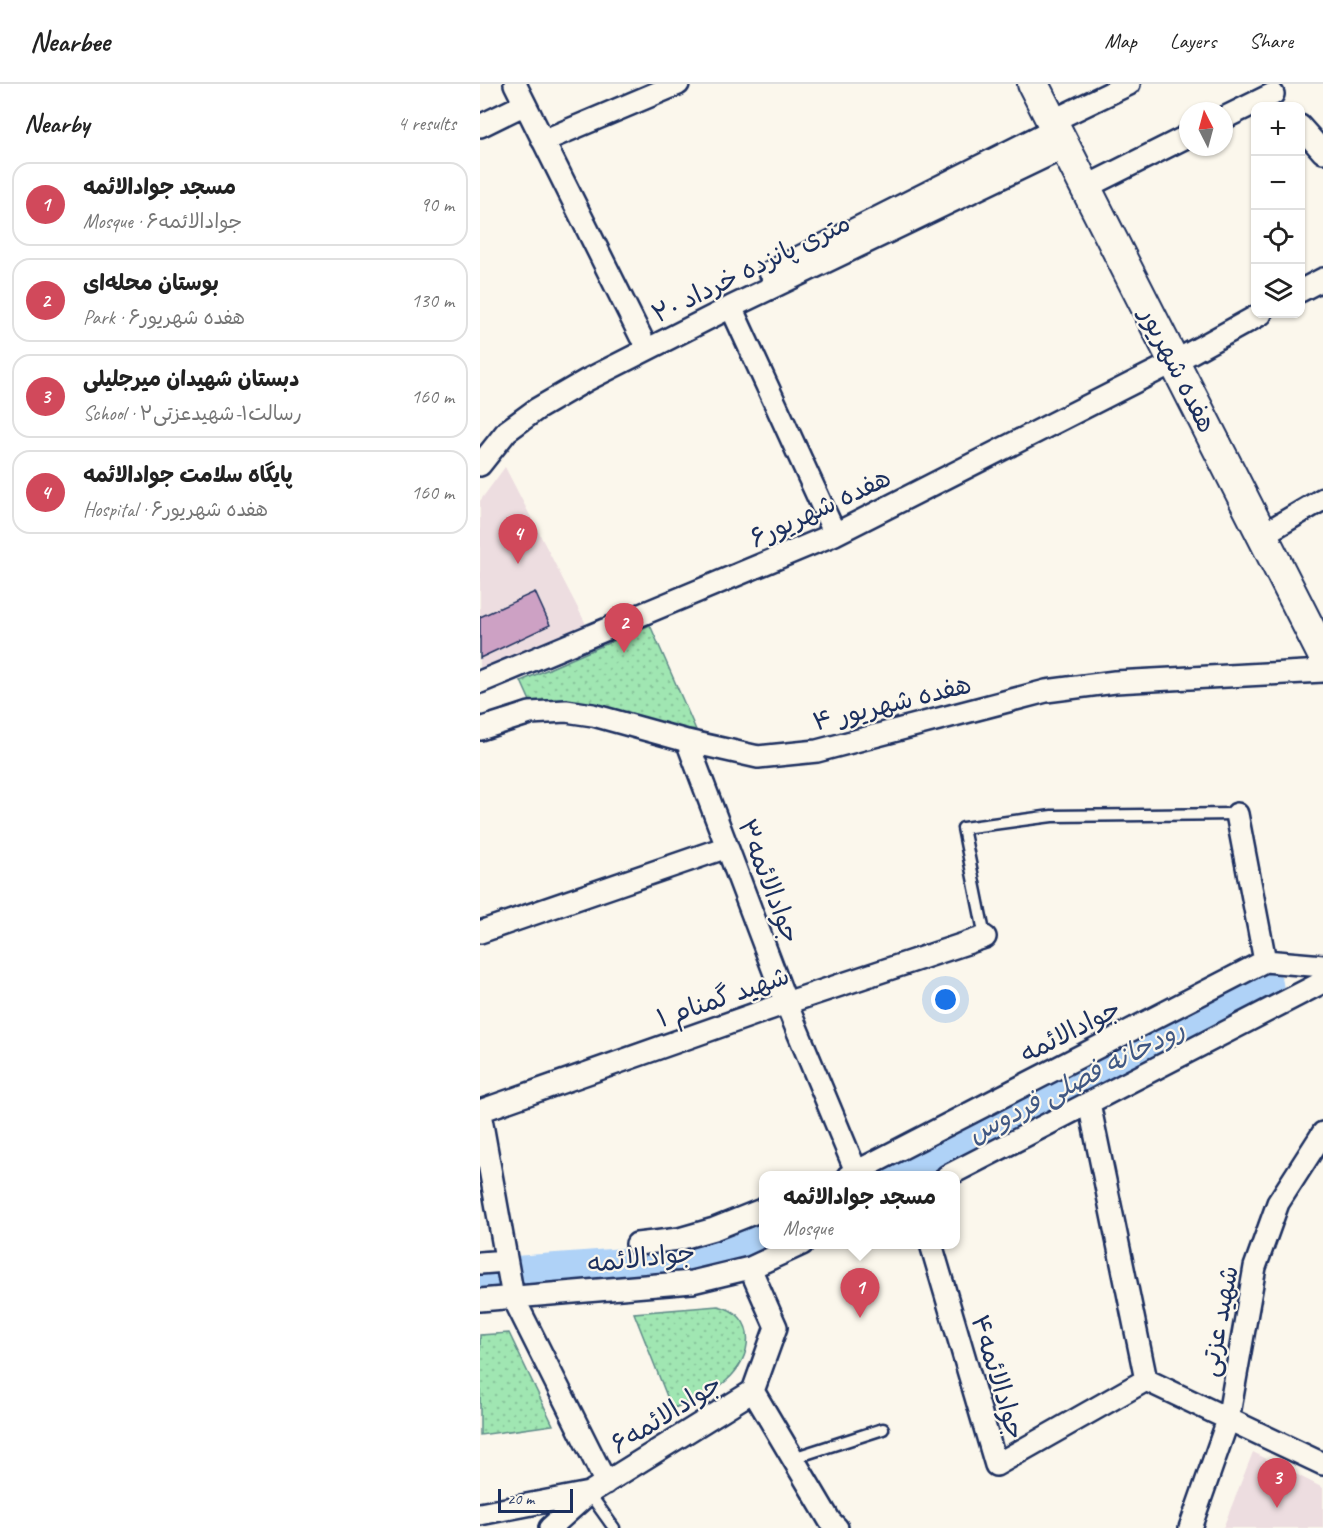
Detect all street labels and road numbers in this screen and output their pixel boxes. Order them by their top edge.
street label: ۲۰ متری پانزده خرداد [646,206,856,330]
street label: هفده شهریور [1131,300,1224,438]
street label: هفده شهریور۶ [744,461,896,555]
street label: هفده شهریور ۴ [809,667,975,739]
street label: جوادالائمه۳ [730,814,808,948]
street label: شهید گمنام ۱ [652,959,795,1038]
street label: جوادالائمه [1014,992,1126,1070]
street label: جوادالائمه [585,1236,697,1280]
street label: شهید عزتی [1192,1263,1246,1379]
street label: جوادالائمه۴ [963,1311,1033,1443]
street label: جوادالائمه۶ [604,1367,728,1461]

